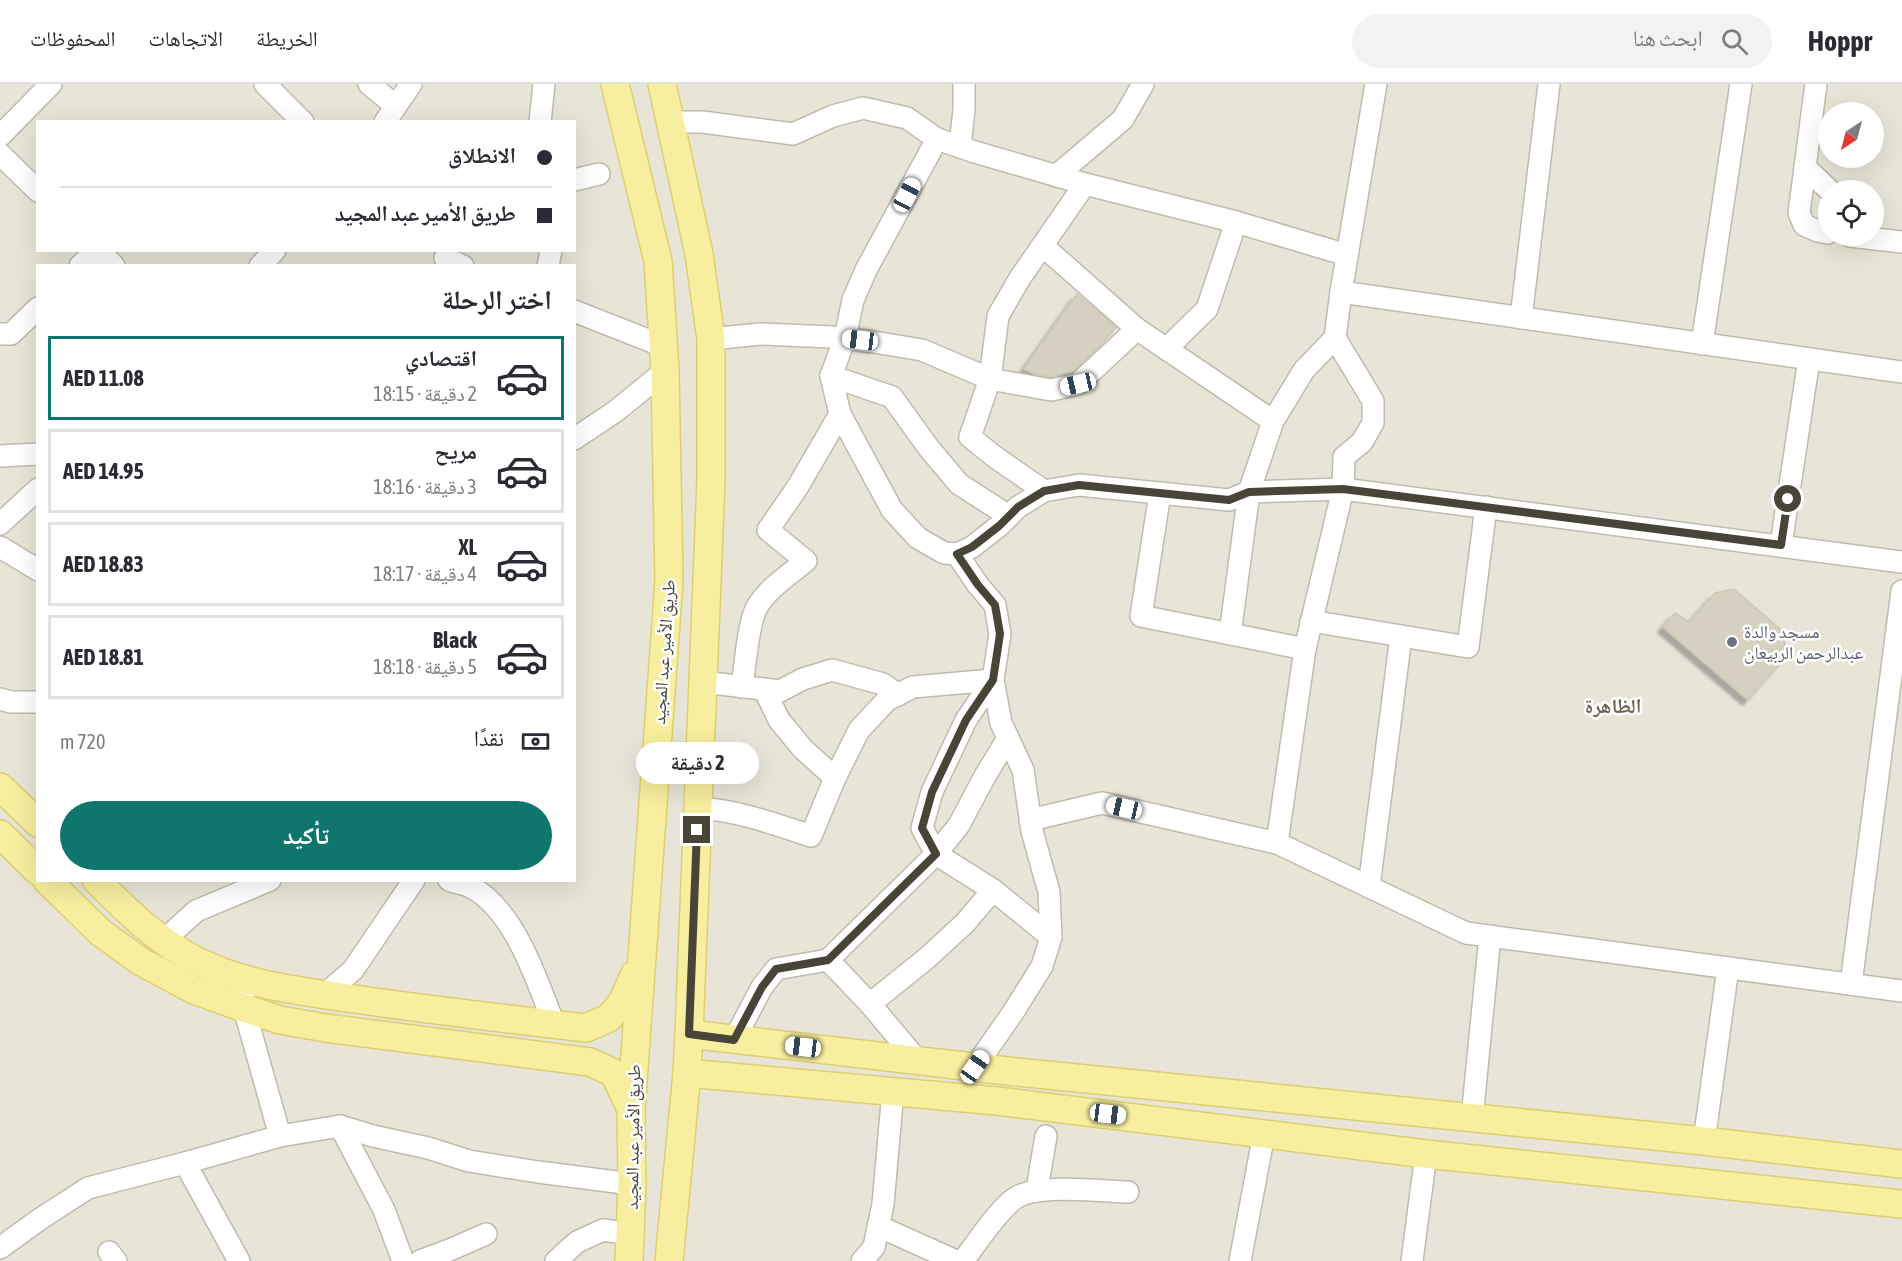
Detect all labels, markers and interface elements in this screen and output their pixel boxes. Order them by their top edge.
search box [1352,14,1772,68]
text: ابحث هنا [1633,25,1703,51]
icon: search [1718,25,1751,58]
text: Hoppr [1808,25,1872,57]
text: المحفوظات [30,26,115,50]
text: الاتجاهات [148,26,223,50]
text: الخريطة [256,26,318,50]
north arrow [1818,102,1884,168]
map controls [1818,102,1884,246]
text: الانطلاق [448,142,516,168]
car [891,175,923,215]
button: locate [1818,180,1884,246]
text: طريق الأمير عبد المجيد [335,200,516,226]
text: اختر الرحلة [442,284,552,315]
car [841,329,879,351]
text: اقتصادي [405,345,477,371]
icon: car [495,351,549,405]
text: AED 11.08 [63,365,144,391]
car [1058,371,1098,397]
text: 2 دقيقة · 18:15 [373,382,477,405]
text: مريح [434,438,477,464]
icon: car [495,444,549,498]
text: AED 14.95 [63,458,144,484]
text: 3 دقيقة · 18:16 [373,475,477,498]
route start [1774,485,1801,512]
text: XL [459,534,477,560]
icon: car [495,537,549,591]
text: AED 18.83 [63,551,144,577]
text: 4 دقيقة · 18:17 [373,562,477,585]
street label: طريق الأمير عبد المجيد [648,579,680,725]
place label: مسجد والدة عبدالرحمن الربيعان [1744,621,1863,664]
text: Black [433,627,477,653]
icon: car [495,630,549,684]
marker: مسجد والدة عبدالرحمن الربيعان [1725,635,1739,649]
text: AED 18.81 [63,644,144,670]
text: 5 دقيقة · 18:18 [373,655,477,678]
district label: الظاهرة [1585,694,1641,718]
text: نقدًا [474,725,504,751]
icon: cash [519,725,552,758]
text: 720 m [60,730,105,753]
callout: 2 دقيقة [636,743,758,785]
text: 2 دقيقة [670,751,725,774]
car [1104,795,1144,821]
button: تأكيد [60,801,552,870]
route end [683,816,710,843]
car [784,1036,822,1058]
car [957,1047,993,1087]
street label: طريق الأمير عبد المجيد [621,1064,645,1210]
car [1089,1103,1127,1125]

